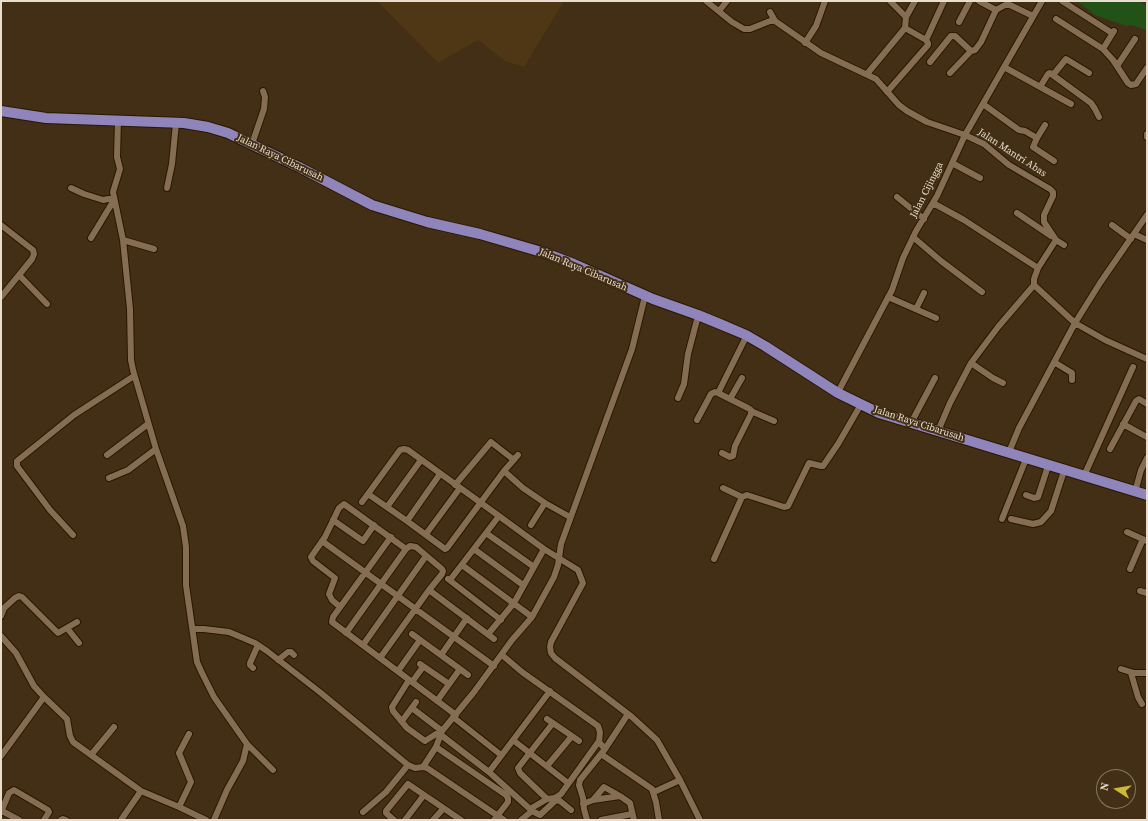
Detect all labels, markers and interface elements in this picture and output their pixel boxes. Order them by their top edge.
street label: Jalan Mantri Abas [975,126,1049,180]
street label: Jalan Raya Cibarusah [235,132,325,184]
street label: Jalan Cijingga [908,160,946,220]
street label: Jalan Raya Cibarusah [537,246,629,294]
street label: Jalan Raya Cibarusah [872,404,966,444]
north arrow [1096,769,1136,809]
text: N [1097,781,1113,792]

